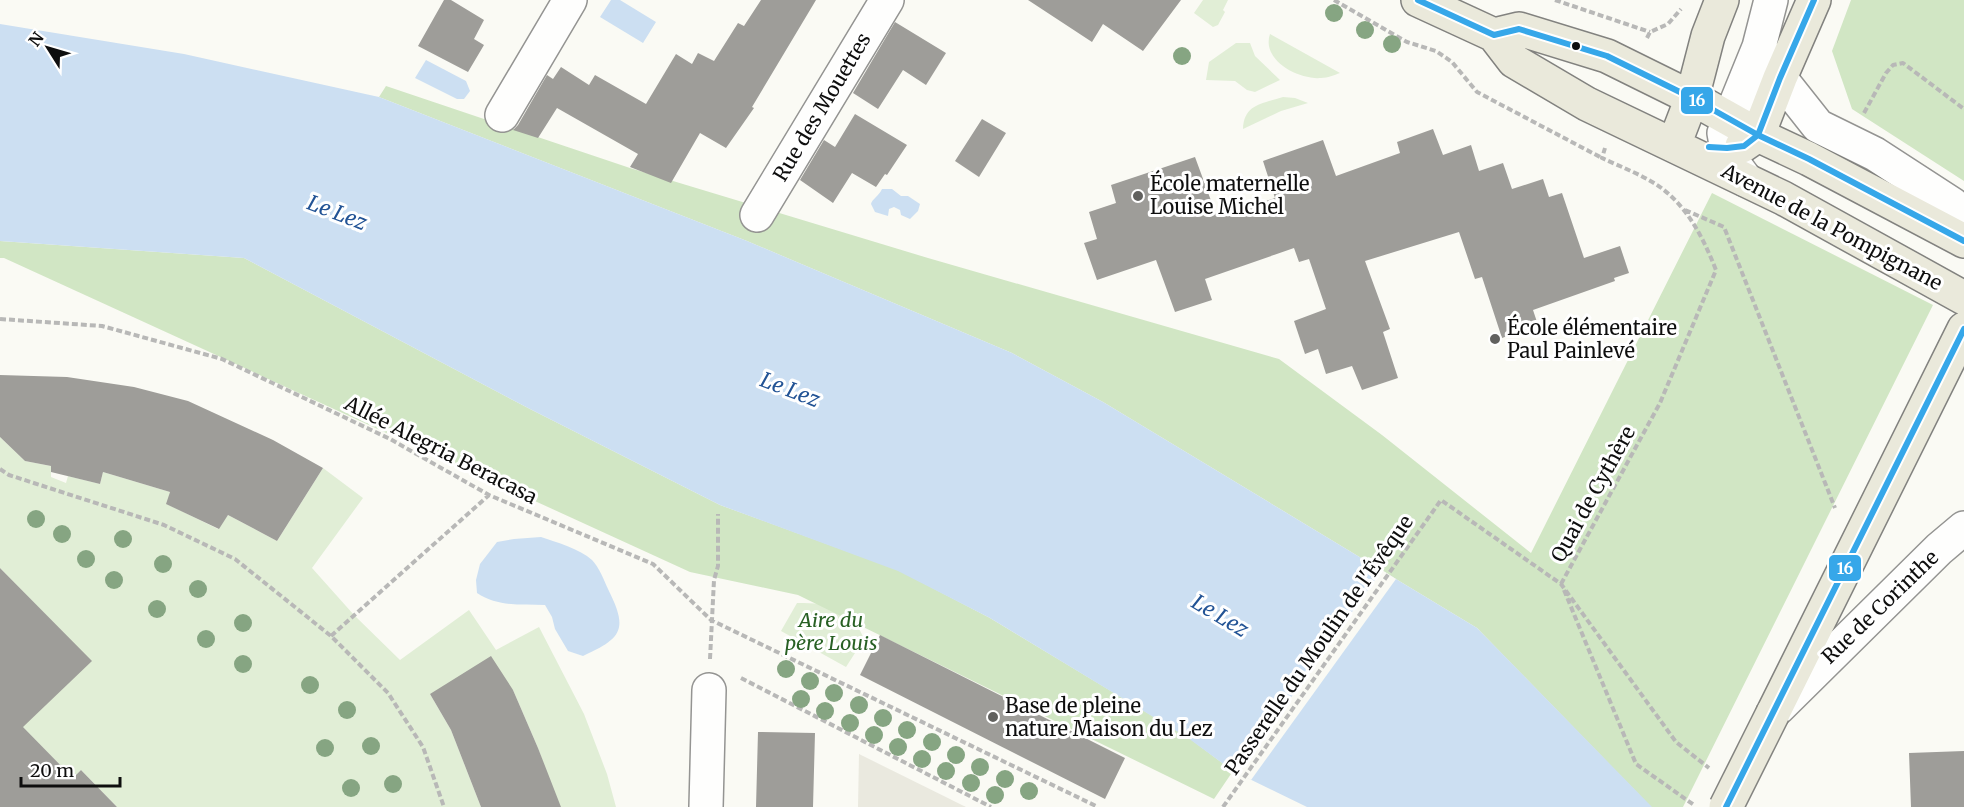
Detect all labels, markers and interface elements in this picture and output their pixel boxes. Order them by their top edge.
north arrow [18,18,78,78]
text: N [24,28,48,50]
street label: Rue des Mouettes [767,28,876,185]
unlabelled marker [1570,40,1582,52]
line badge: 16 [1680,86,1714,115]
text: 16 [1689,90,1705,110]
street label: Avenue de la Pompignane [1717,157,1947,295]
place label: École maternelle Louise Michel [1150,169,1309,219]
water label: Le Lez [304,189,371,236]
marker: École maternelle Louise Michel [1131,189,1145,203]
place label: École élémentaire Paul Painlevé [1507,313,1677,363]
marker: École élémentaire Paul Painlevé [1488,332,1502,346]
water label: Le Lez [757,366,824,413]
street label: Allée Alegria Beracasa [340,390,542,509]
street label: Quai de Cythère [1545,421,1640,566]
street label: Passerelle du Moulin de l'Évêque [1217,509,1418,779]
street label: Rue de Corinthe [1816,545,1943,669]
line badge: 16 [1828,554,1862,582]
text: 16 [1837,558,1853,578]
water label: Le Lez [1187,588,1254,643]
park label: Aire du père Louis [785,607,877,655]
place label: Base de pleine nature Maison du Lez [1005,693,1213,741]
marker: Base de pleine nature Maison du Lez [986,710,1000,724]
scale bar [21,750,120,788]
text: 20 m [30,759,74,782]

